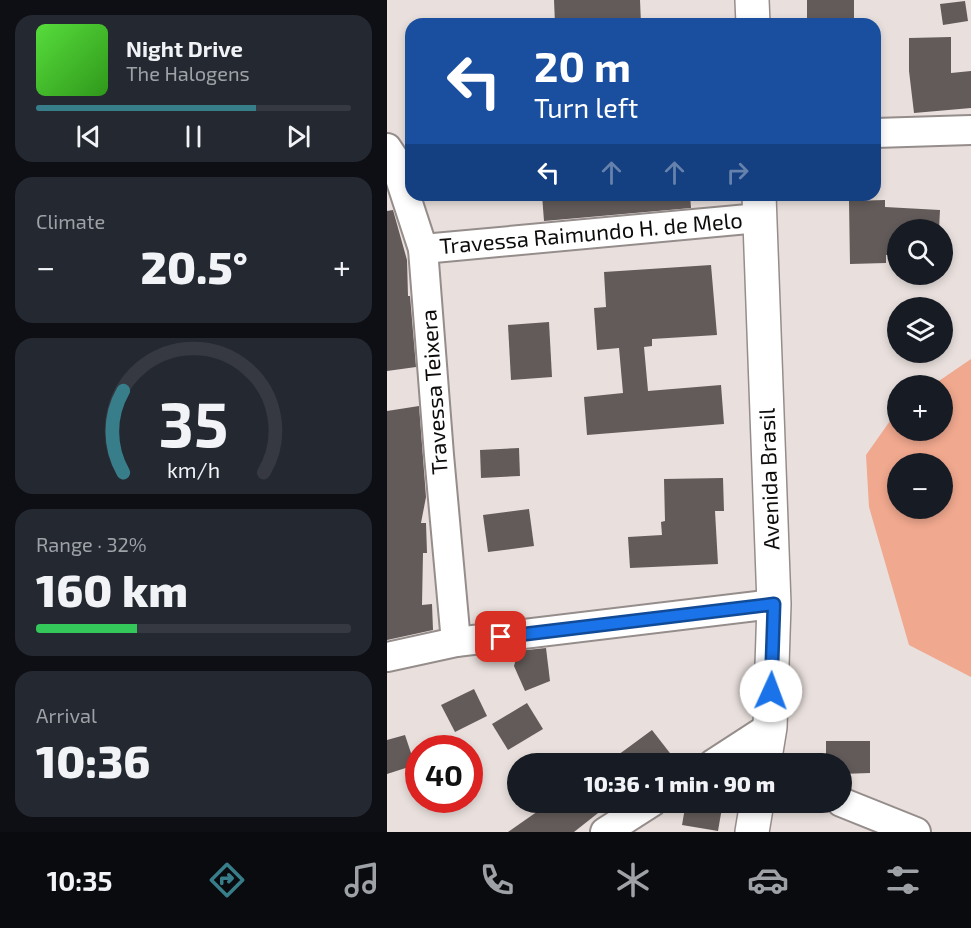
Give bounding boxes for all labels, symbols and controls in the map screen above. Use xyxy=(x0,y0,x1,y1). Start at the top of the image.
text: Night Drive xyxy=(126,35,243,61)
text: 20 m xyxy=(534,40,631,90)
icon: left xyxy=(435,42,513,120)
text: The Halogens xyxy=(126,61,250,85)
text: Turn left xyxy=(534,91,638,123)
icon: previous xyxy=(72,120,105,153)
icon: pause xyxy=(177,120,210,153)
icon: next xyxy=(282,120,315,153)
icon: left xyxy=(532,156,565,189)
icon: ahead xyxy=(595,156,628,189)
icon: ahead xyxy=(658,156,691,189)
icon: right xyxy=(721,156,754,189)
street label: Travessa Raimundo H. de Melo xyxy=(438,206,744,258)
text: Climate xyxy=(36,209,105,233)
map controls xyxy=(887,219,953,519)
button: search xyxy=(887,219,953,285)
text: 20.5° xyxy=(140,239,248,293)
text: − xyxy=(36,246,55,286)
text: + xyxy=(333,246,351,286)
button: layers xyxy=(887,297,953,363)
street label: Travessa Teixera xyxy=(414,309,452,476)
button: + xyxy=(887,375,953,441)
text: 35 xyxy=(159,385,228,460)
street label: Avenida Brasil xyxy=(753,407,783,551)
button: − xyxy=(887,453,953,519)
text: km/h xyxy=(167,457,220,482)
text: Range · 32% xyxy=(36,532,147,556)
text: 160 km xyxy=(36,562,188,616)
pin xyxy=(475,611,526,662)
icon: arrive xyxy=(484,620,517,653)
position arrow xyxy=(739,659,803,723)
text: Arrival xyxy=(36,703,97,727)
text: 10:36 xyxy=(36,733,150,787)
speed limit sign: 40 xyxy=(405,735,483,813)
text: 10:36 · 1 min · 90 m xyxy=(584,770,775,796)
icon: directions xyxy=(206,859,248,901)
icon: music xyxy=(341,859,383,901)
icon: phone xyxy=(476,859,518,901)
icon: climate xyxy=(612,859,654,901)
icon: car xyxy=(747,859,789,901)
icon: filters xyxy=(882,859,924,901)
text: 10:35 xyxy=(47,864,113,896)

